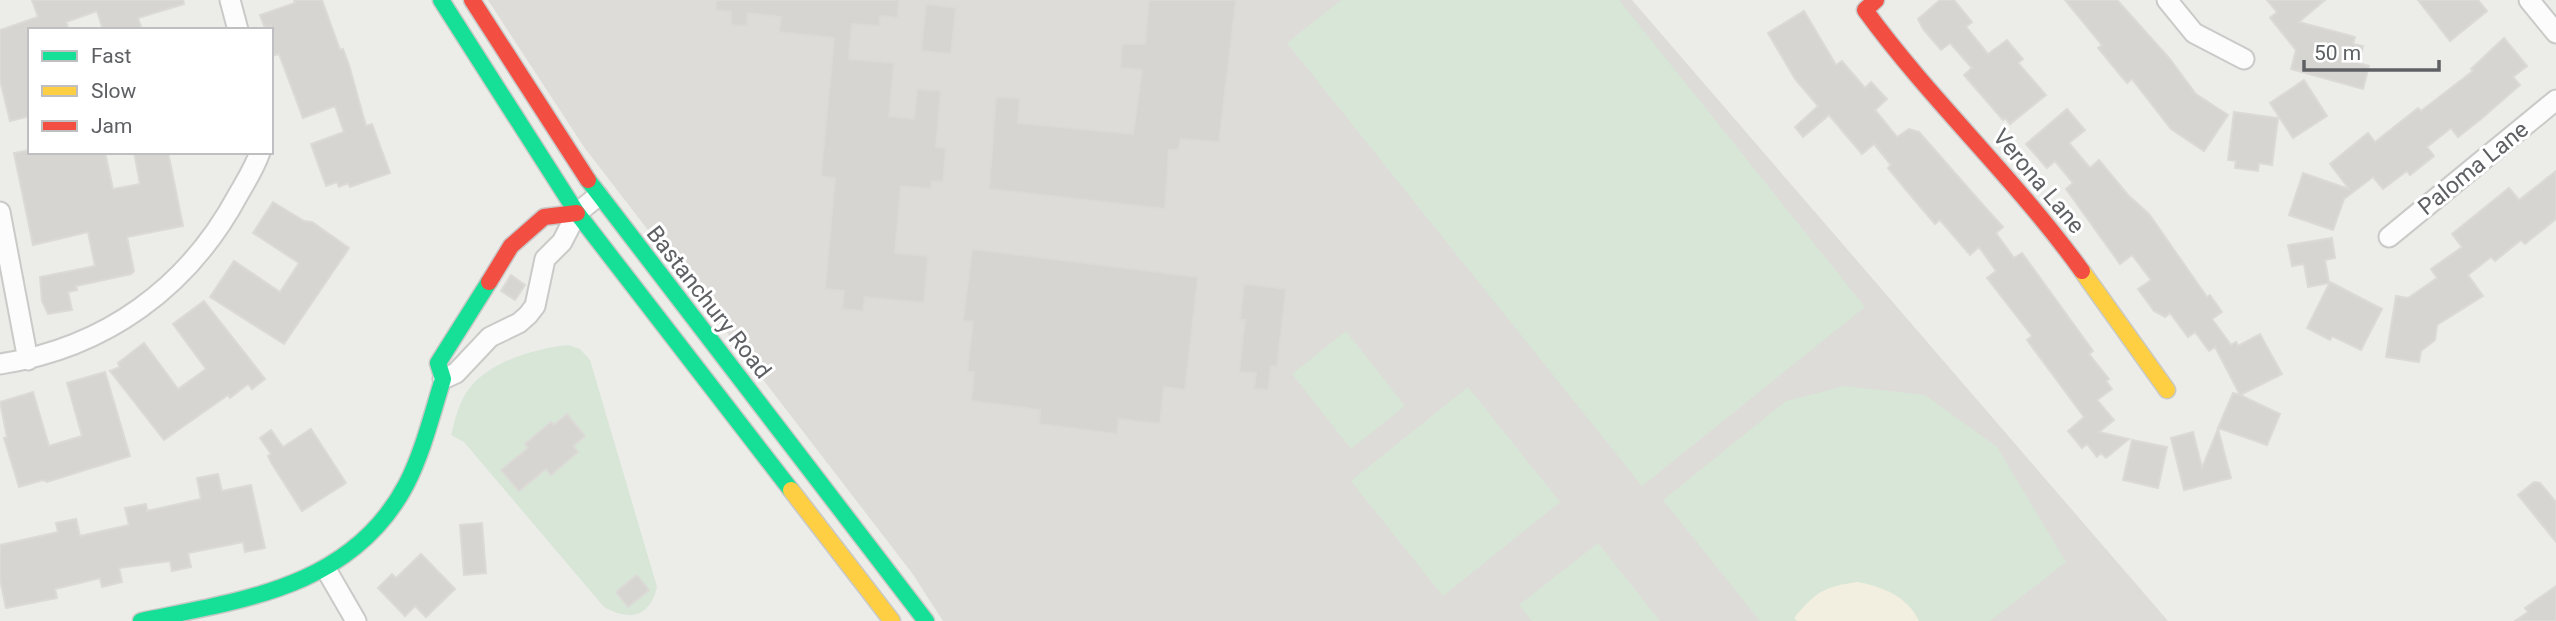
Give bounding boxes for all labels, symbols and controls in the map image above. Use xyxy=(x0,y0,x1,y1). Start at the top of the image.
legend xyxy=(28,28,273,154)
scale bar xyxy=(2304,28,2439,72)
text: 50 m xyxy=(2314,41,2361,65)
text: Fast xyxy=(91,44,132,68)
text: Slow xyxy=(91,79,137,103)
text: Jam xyxy=(91,114,132,138)
street label: Paloma Lane xyxy=(2413,116,2534,221)
street label: Verona Lane xyxy=(1987,124,2090,239)
street label: Bastanchury Road xyxy=(641,221,777,384)

